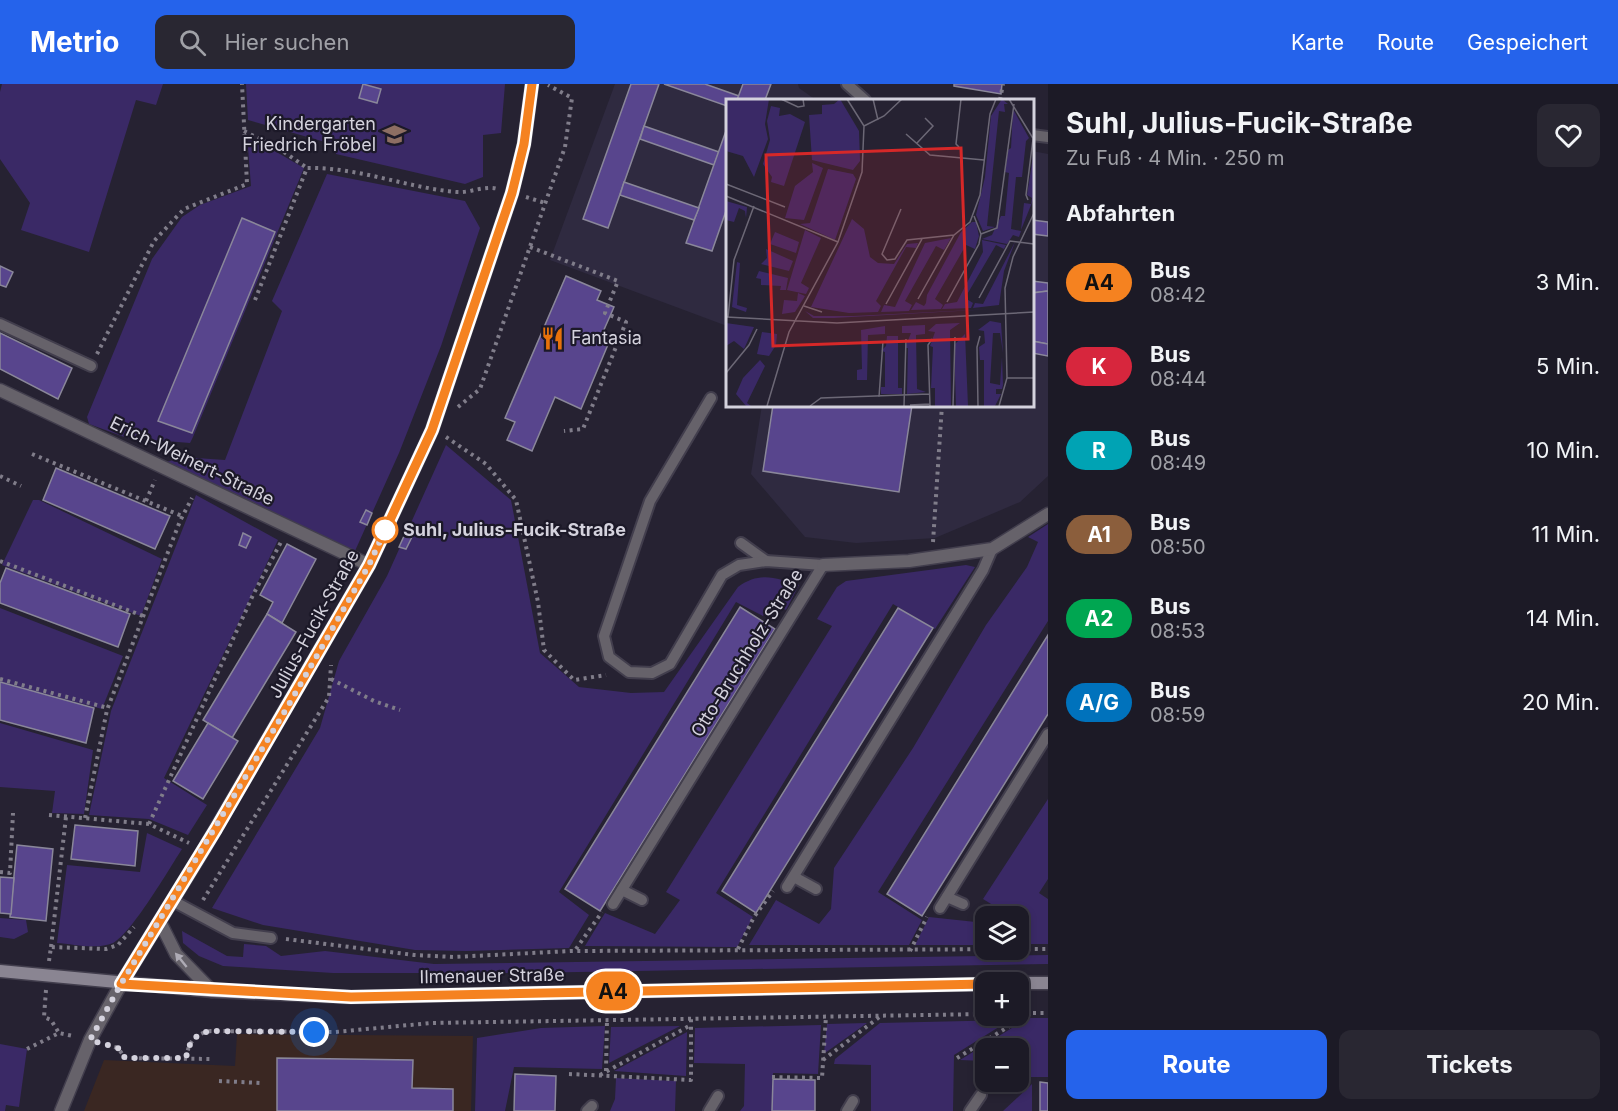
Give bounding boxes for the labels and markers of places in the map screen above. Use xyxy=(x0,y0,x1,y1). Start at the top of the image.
place label: Kindergarten Friedrich Fröbel xyxy=(242,113,376,155)
school or university icon: Kindergarten Friedrich Fröbel xyxy=(381,121,407,147)
restaurant icon: Fantasia xyxy=(540,325,566,351)
place label: Fantasia xyxy=(571,327,642,348)
marker: Suhl, Julius-Fucik-Straße xyxy=(372,517,398,543)
place label: Suhl, Julius-Fucik-Straße xyxy=(403,519,626,540)

